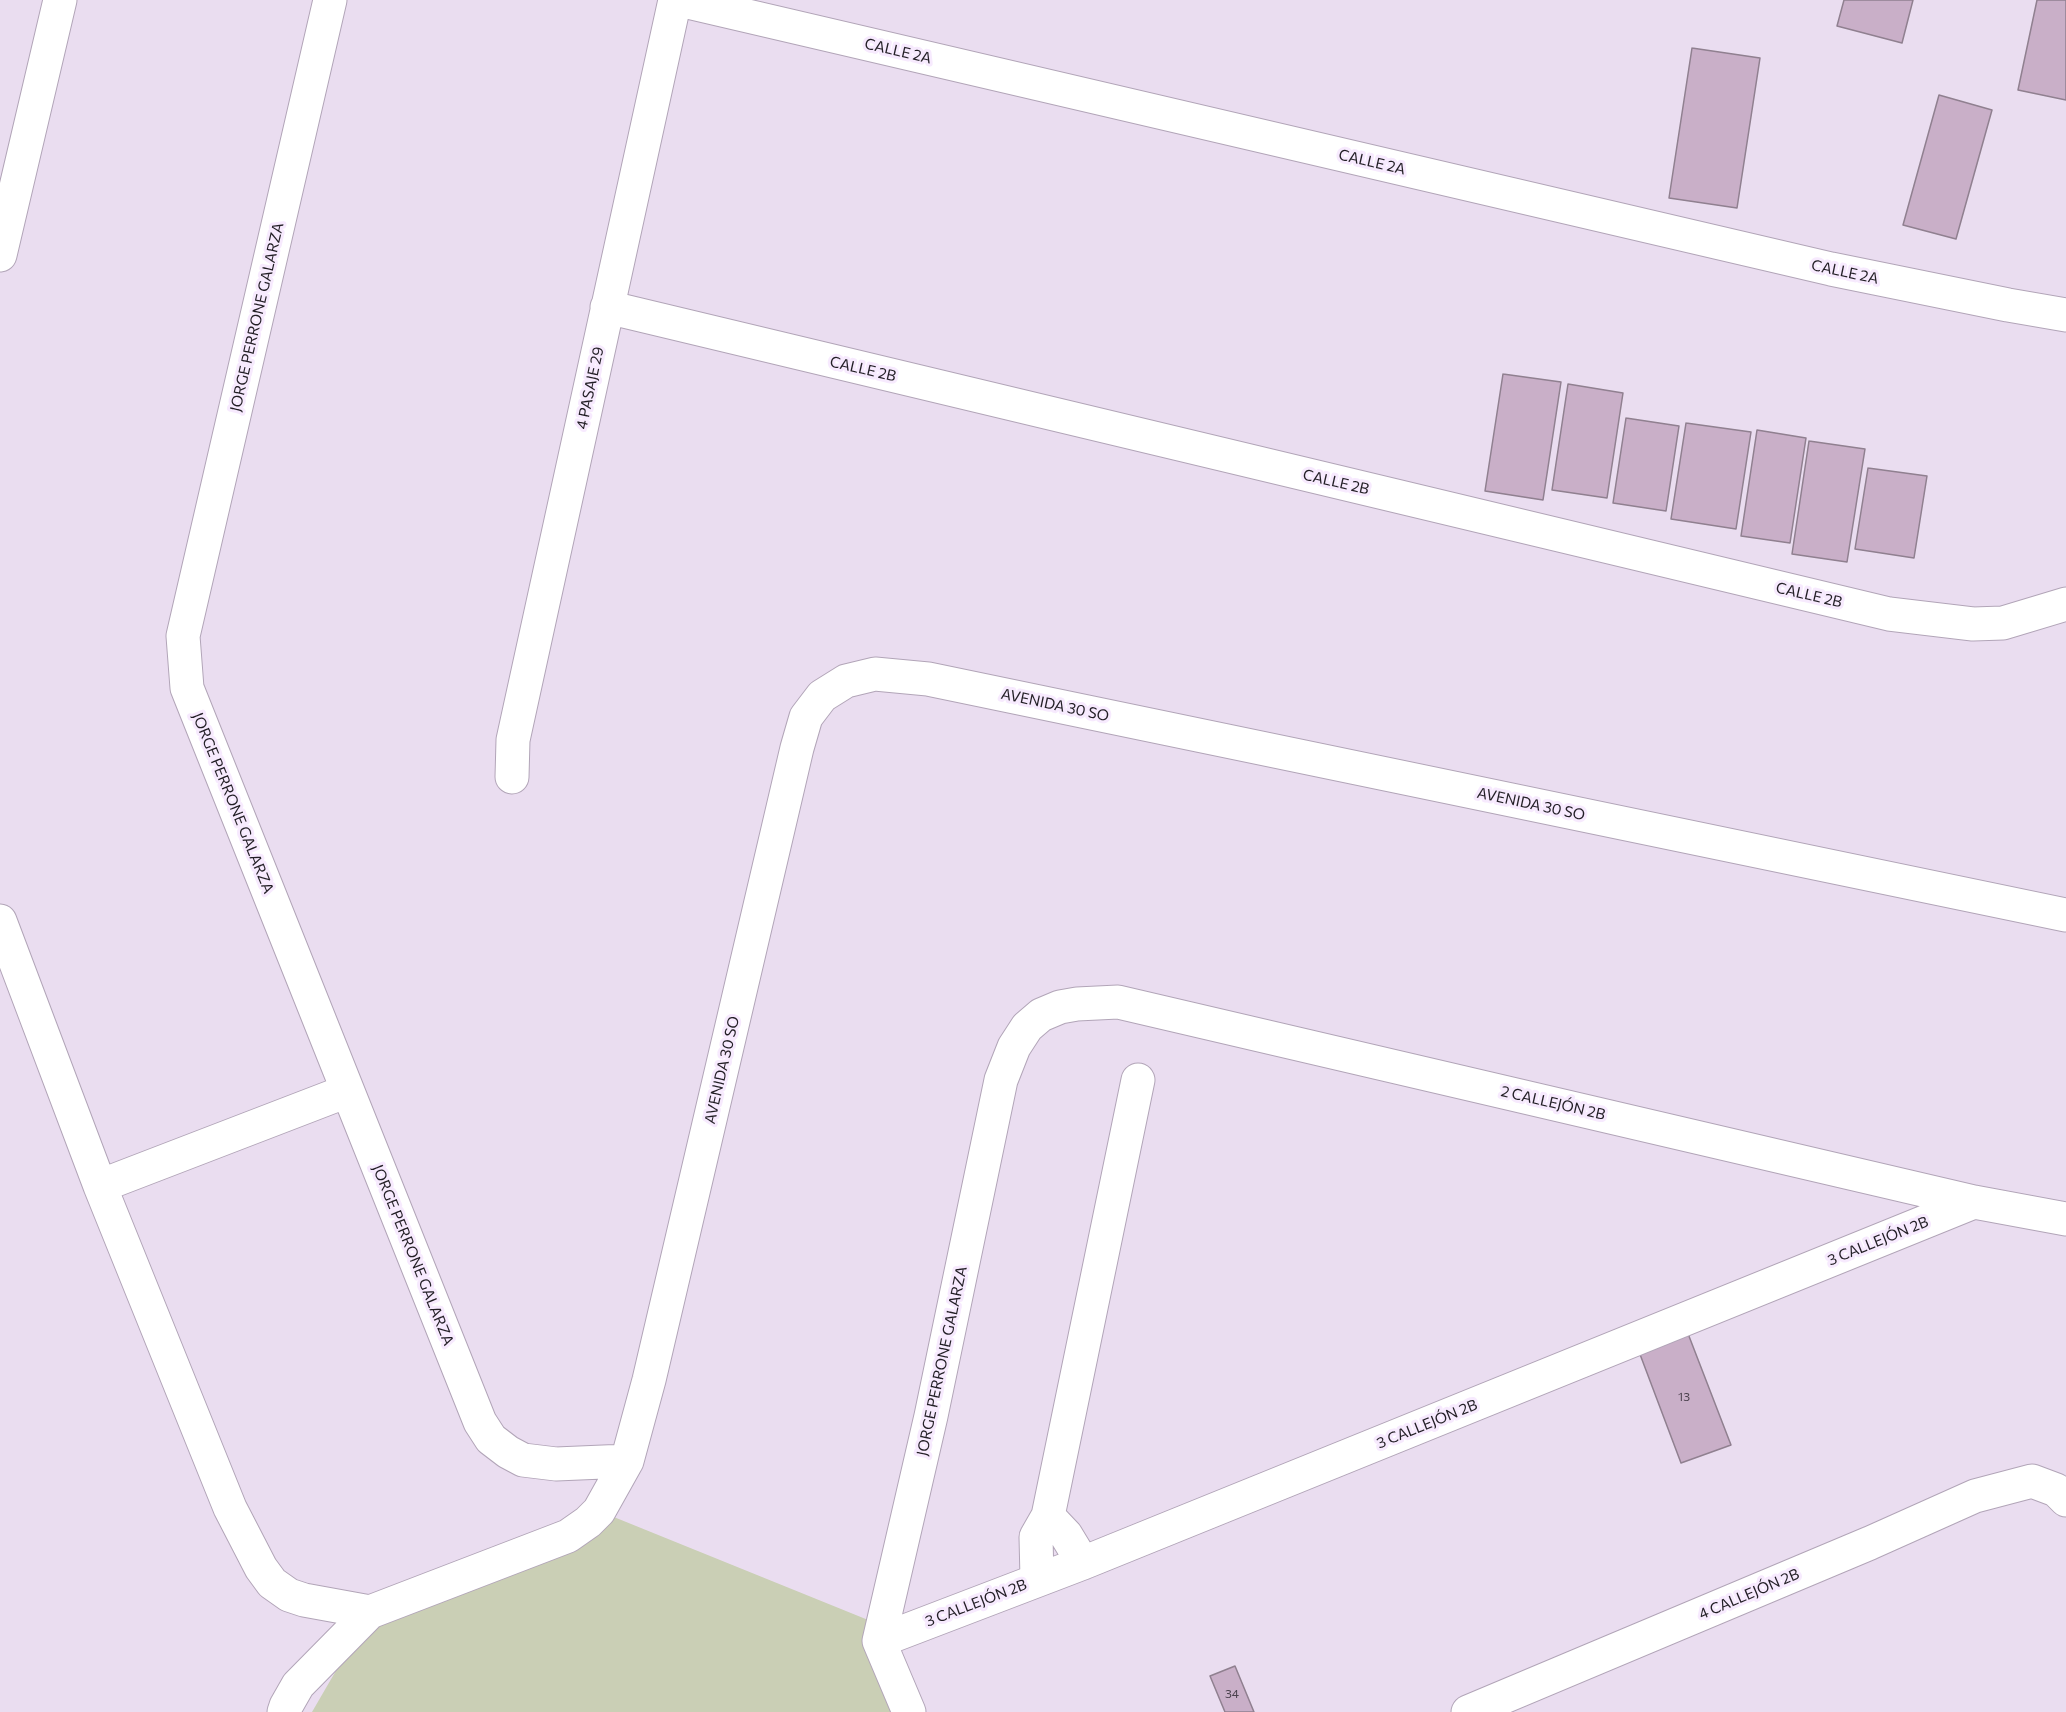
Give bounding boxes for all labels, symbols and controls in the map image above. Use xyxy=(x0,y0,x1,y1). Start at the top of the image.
street label: CALLE 2A xyxy=(863,35,933,67)
street label: CALLE 2A xyxy=(1337,146,1407,178)
street label: JORGE PERRONE GALARZA xyxy=(226,221,288,413)
street label: CALLE 2A xyxy=(1810,256,1880,288)
street label: 4 PASAJE 29 xyxy=(573,345,607,431)
street label: CALLE 2B xyxy=(828,353,898,385)
street label: CALLE 2B xyxy=(1301,466,1371,498)
street label: CALLE 2B xyxy=(1774,579,1844,611)
street label: AVENIDA 30 SO xyxy=(999,685,1111,725)
street label: JORGE PERRONE GALARZA xyxy=(188,710,278,896)
street label: AVENIDA 30 SO xyxy=(1475,784,1587,824)
street label: AVENIDA 30 SO xyxy=(701,1014,743,1126)
street label: 2 CALLEJÓN 2B xyxy=(1499,1082,1607,1124)
street label: JORGE PERRONE GALARZA xyxy=(368,1162,458,1348)
street label: 3 CALLEJÓN 2B xyxy=(1825,1213,1931,1269)
street label: JORGE PERRONE GALARZA xyxy=(913,1265,971,1457)
house number: 13 xyxy=(1678,1390,1690,1404)
street label: 3 CALLEJÓN 2B xyxy=(1374,1396,1480,1452)
street label: 4 CALLEJÓN 2B xyxy=(1696,1565,1802,1623)
street label: 3 CALLEJÓN 2B xyxy=(923,1575,1029,1631)
house number: 34 xyxy=(1225,1687,1239,1701)

